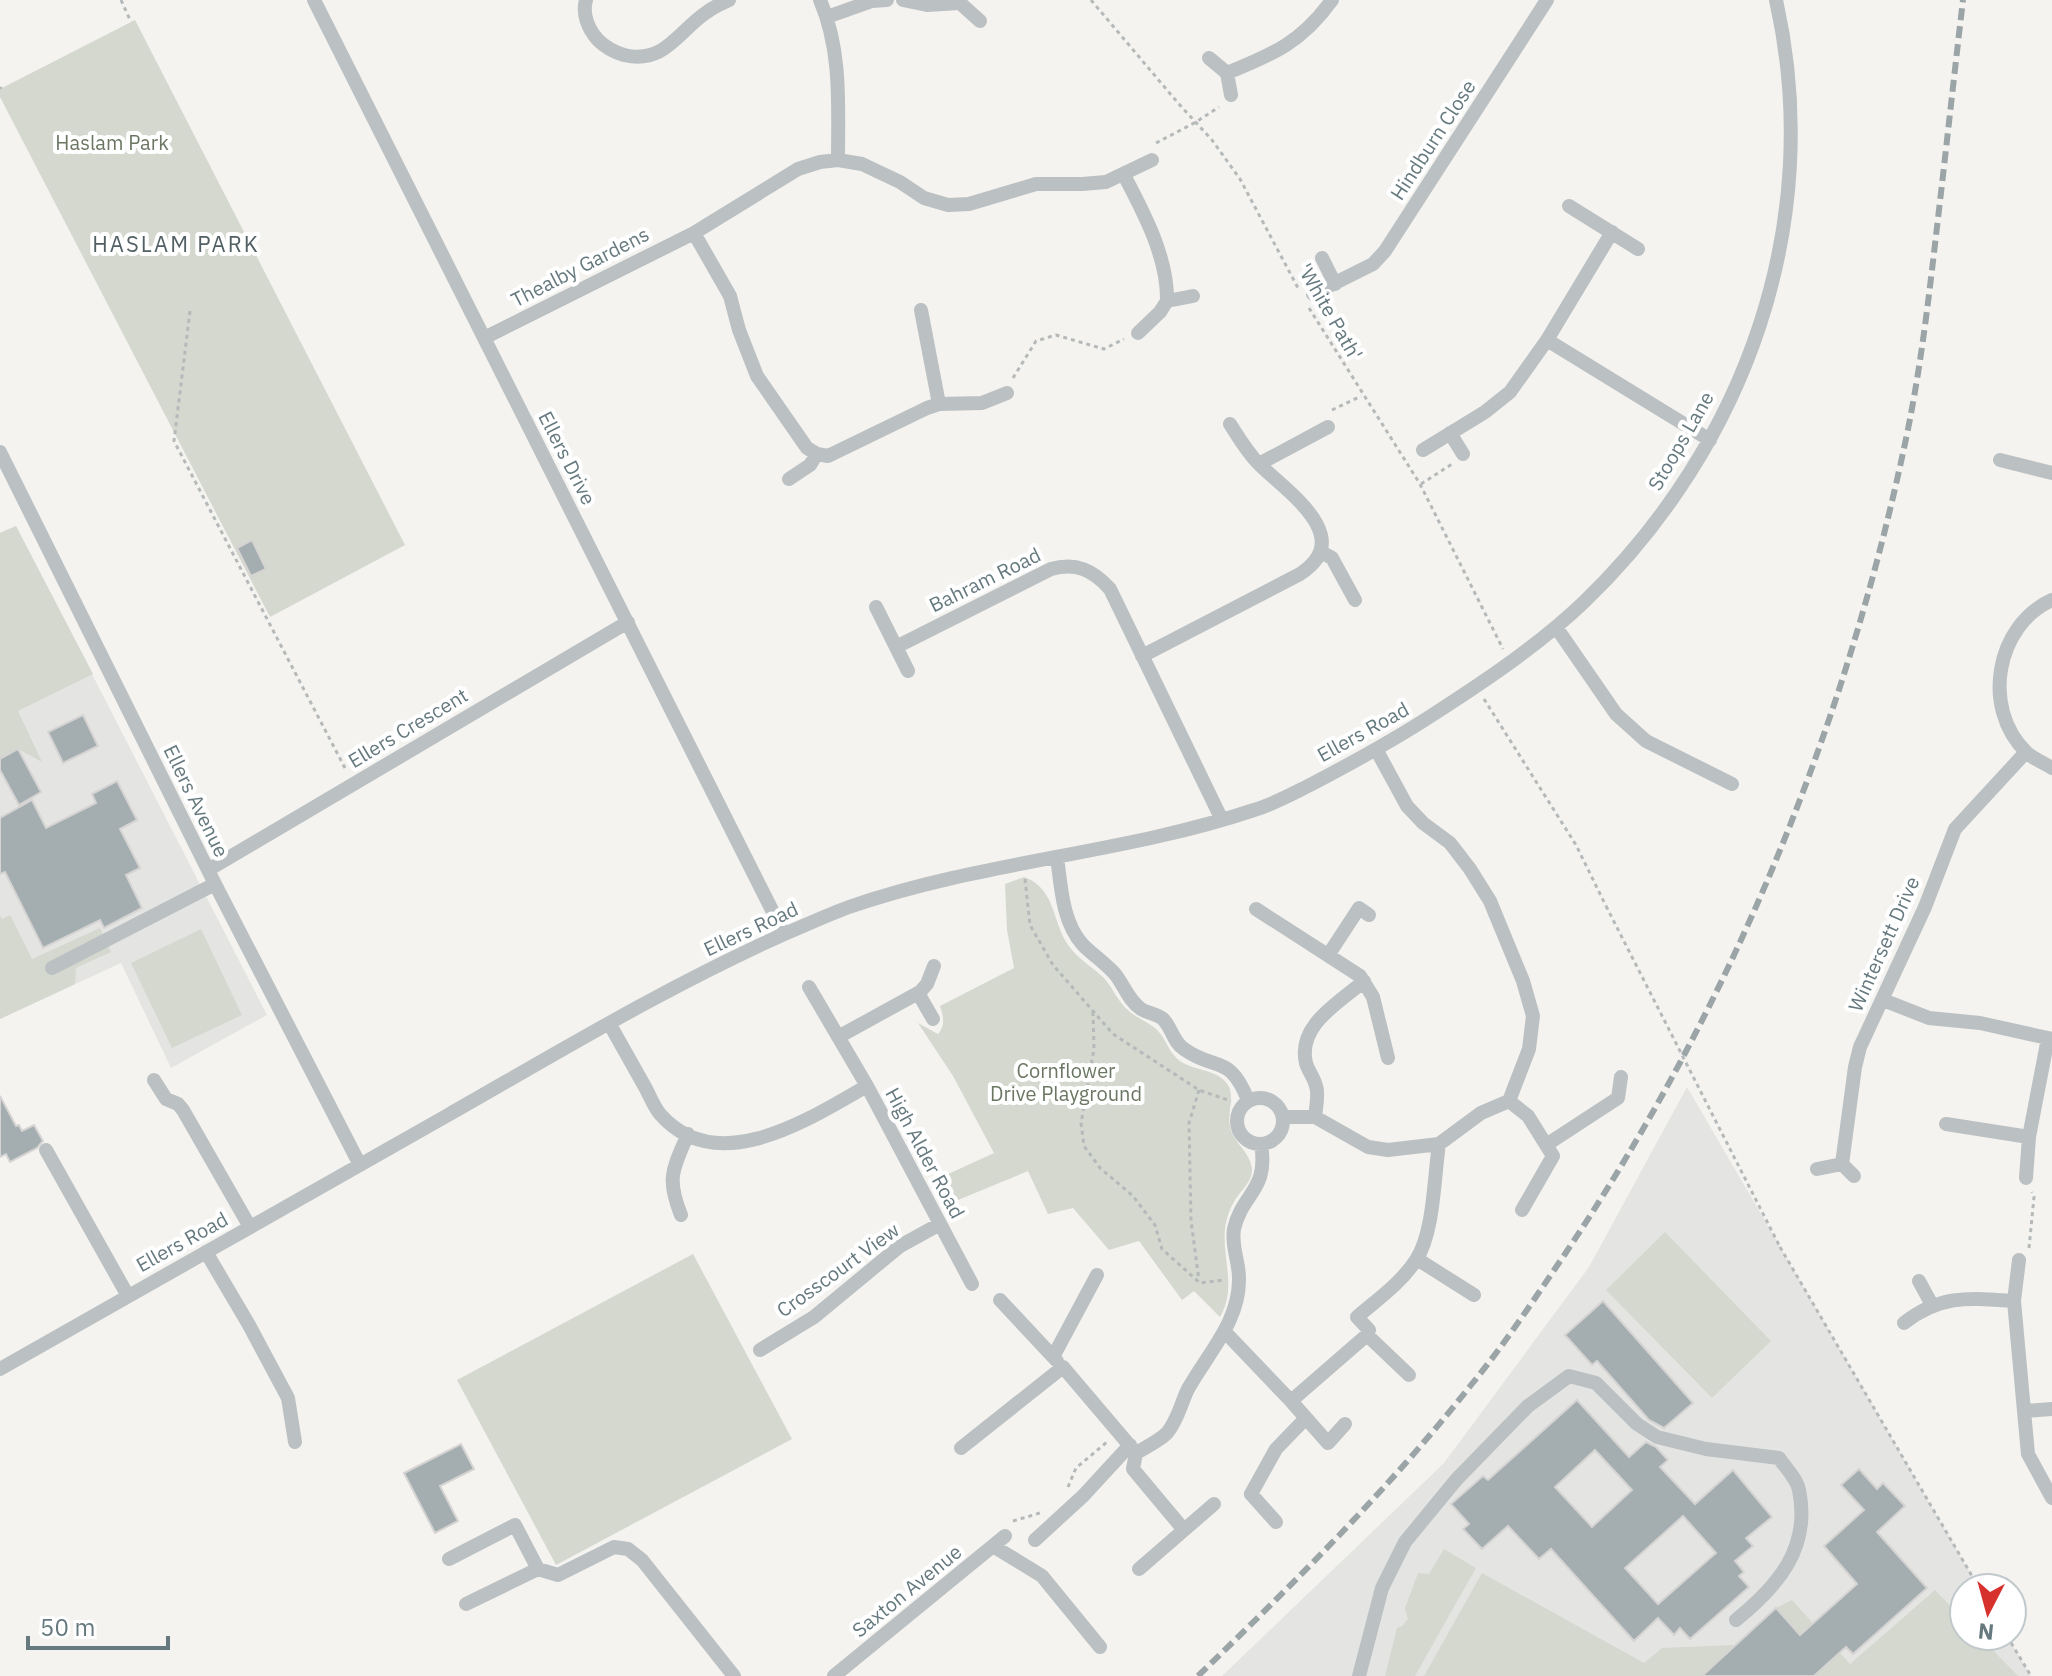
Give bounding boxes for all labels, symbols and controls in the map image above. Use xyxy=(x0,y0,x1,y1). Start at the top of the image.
street label: Hindburn Close xyxy=(1384,74,1482,205)
park label: Haslam Park xyxy=(55,129,169,156)
street label: Thealby Gardens xyxy=(506,220,653,313)
district label: HASLAM PARK xyxy=(92,229,260,258)
street label: 'White Path' xyxy=(1292,258,1369,365)
street label: Stoops Lane xyxy=(1641,386,1720,495)
street label: Ellers Drive xyxy=(532,406,603,509)
street label: Bahram Road xyxy=(924,541,1045,618)
street label: Ellers Crescent xyxy=(343,681,473,774)
street label: Ellers Road xyxy=(1312,695,1414,768)
street label: Ellers Avenue xyxy=(158,740,235,862)
street label: Wintersett Drive xyxy=(1842,872,1925,1016)
street label: Ellers Road xyxy=(699,895,802,962)
park label: Cornflower Drive Playground xyxy=(990,1057,1142,1107)
street label: High Alder Road xyxy=(880,1083,971,1223)
street label: Ellers Road xyxy=(131,1205,233,1278)
street label: Crosscourt View xyxy=(771,1216,904,1323)
street label: Saxton Avenue xyxy=(846,1538,967,1643)
north arrow xyxy=(1948,1572,2028,1652)
scale bar xyxy=(28,1600,168,1650)
text: 50 m xyxy=(40,1611,95,1643)
text: N xyxy=(1976,1617,1995,1648)

